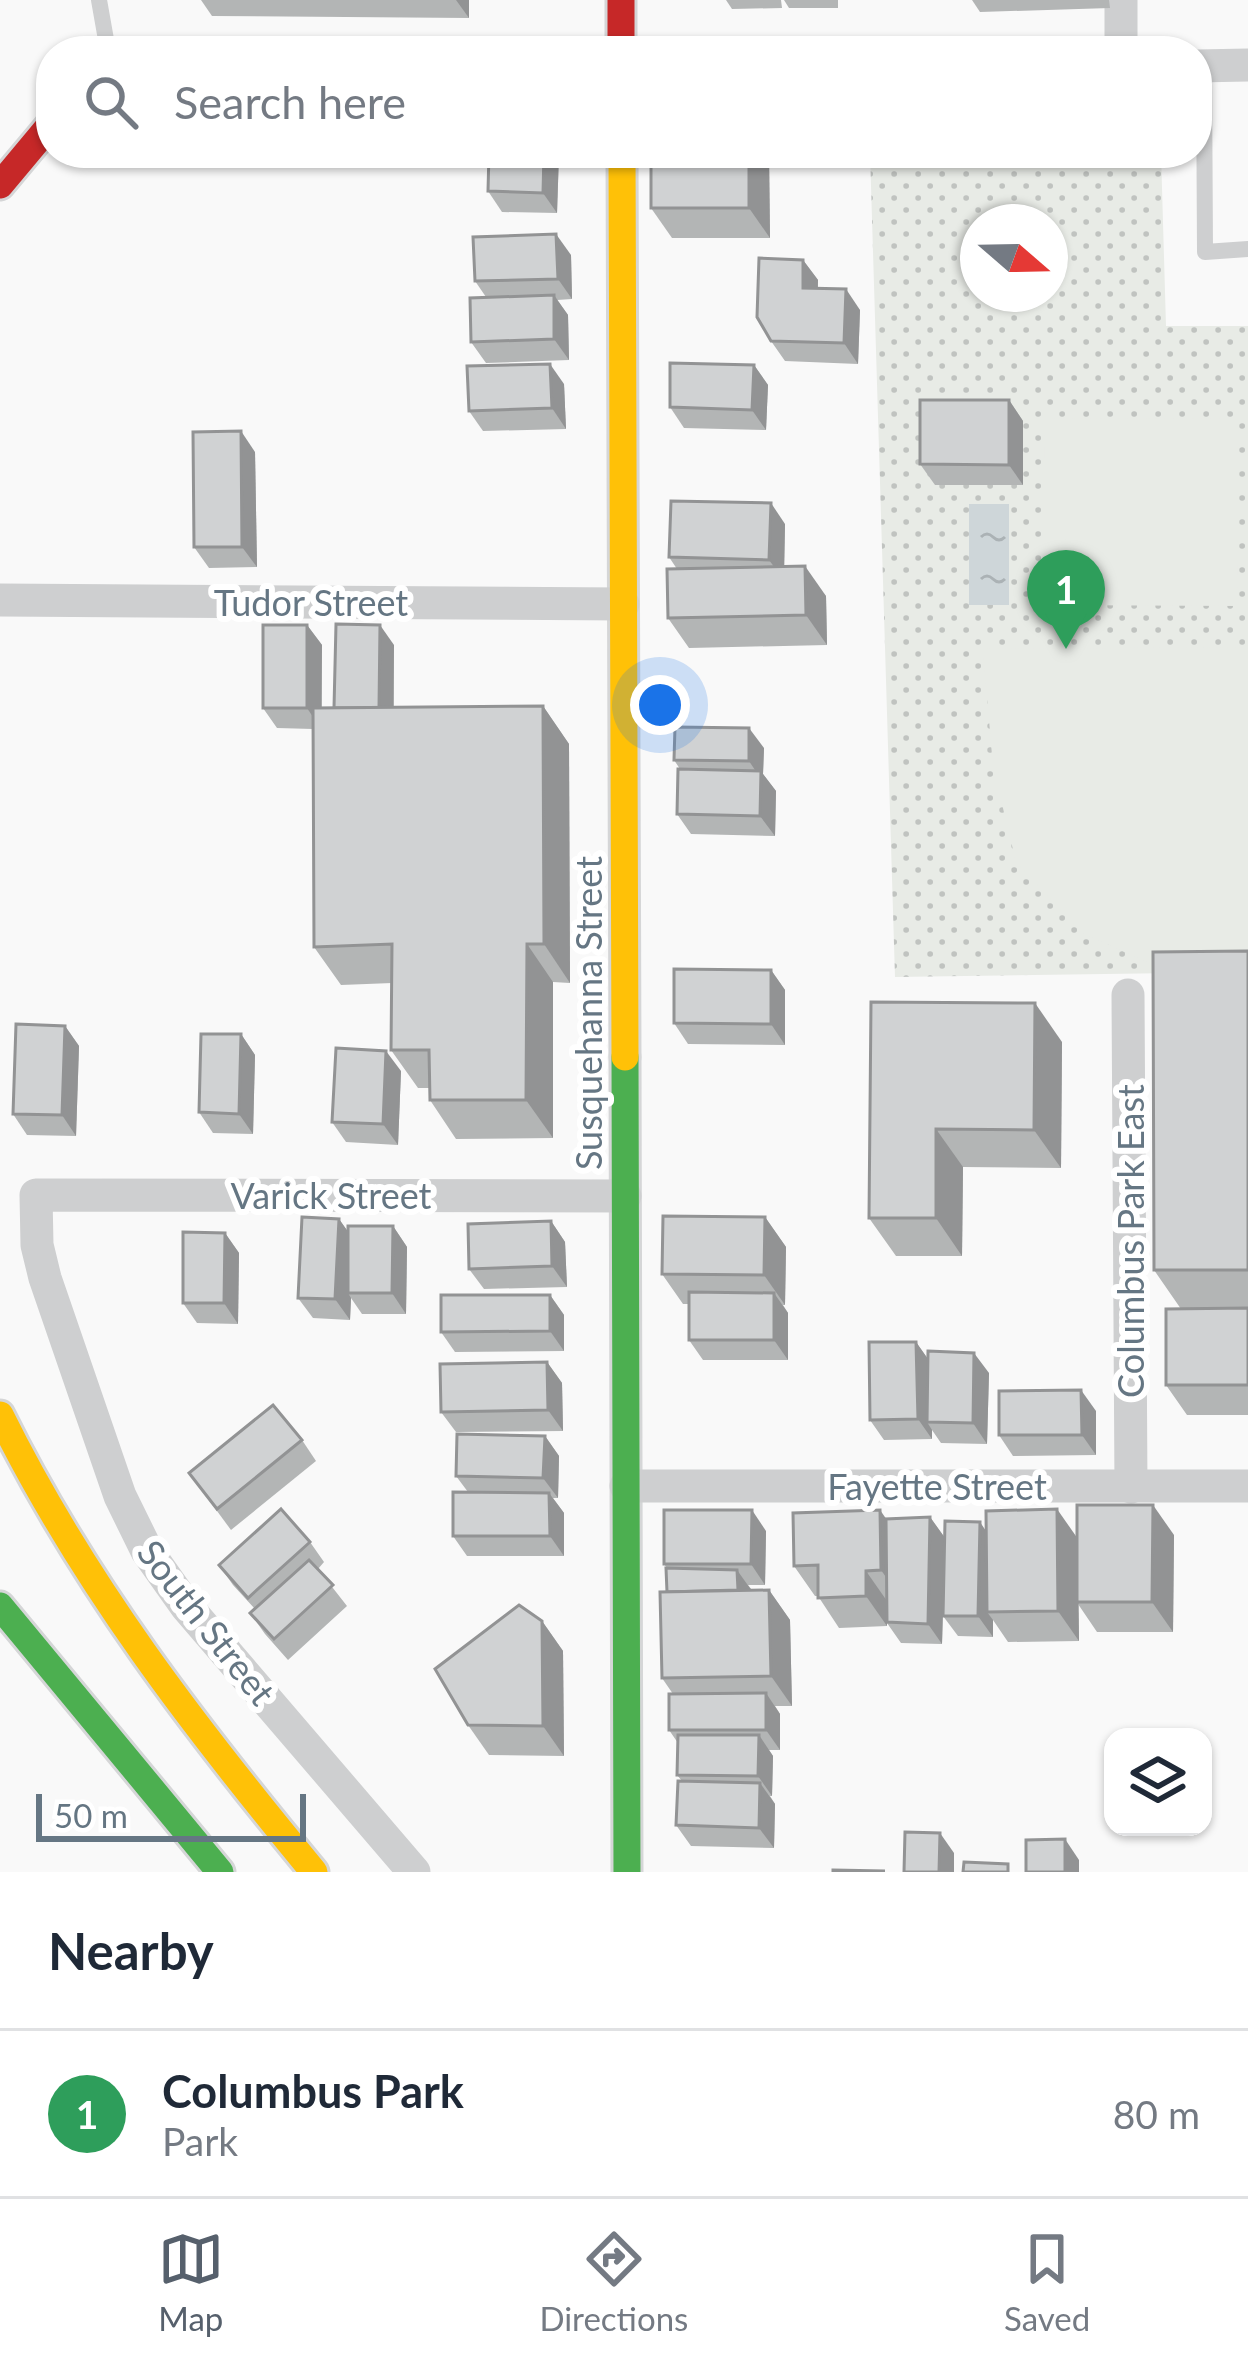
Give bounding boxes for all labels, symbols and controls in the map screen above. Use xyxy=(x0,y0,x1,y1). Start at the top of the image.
search box xyxy=(36,36,1212,168)
icon: search xyxy=(78,69,144,135)
text: Search here xyxy=(174,75,406,129)
north arrow xyxy=(960,204,1068,312)
pin: 1 xyxy=(1027,550,1105,649)
street label: Tudor Street xyxy=(214,580,408,624)
your location xyxy=(630,675,690,735)
street label: Susquehanna Street xyxy=(566,856,610,1170)
street label: Columbus Park East xyxy=(1108,1084,1152,1398)
street label: Varick Street xyxy=(231,1173,432,1217)
street label: Fayette Street xyxy=(827,1464,1047,1508)
street label: South Street xyxy=(129,1531,285,1713)
map controls xyxy=(1104,1728,1212,1836)
button: layers xyxy=(1104,1728,1212,1836)
scale bar xyxy=(36,1788,306,1841)
text: 50 m xyxy=(54,1795,128,1835)
text: Nearby xyxy=(48,1920,214,1981)
text: Columbus Park xyxy=(162,2064,464,2118)
text: 1 xyxy=(76,2091,98,2137)
text: 80 m xyxy=(1113,2091,1200,2137)
text: Park xyxy=(162,2118,238,2164)
tab: Map xyxy=(158,2226,224,2338)
tab: Directions xyxy=(539,2226,688,2338)
tab: Saved xyxy=(1004,2226,1090,2338)

